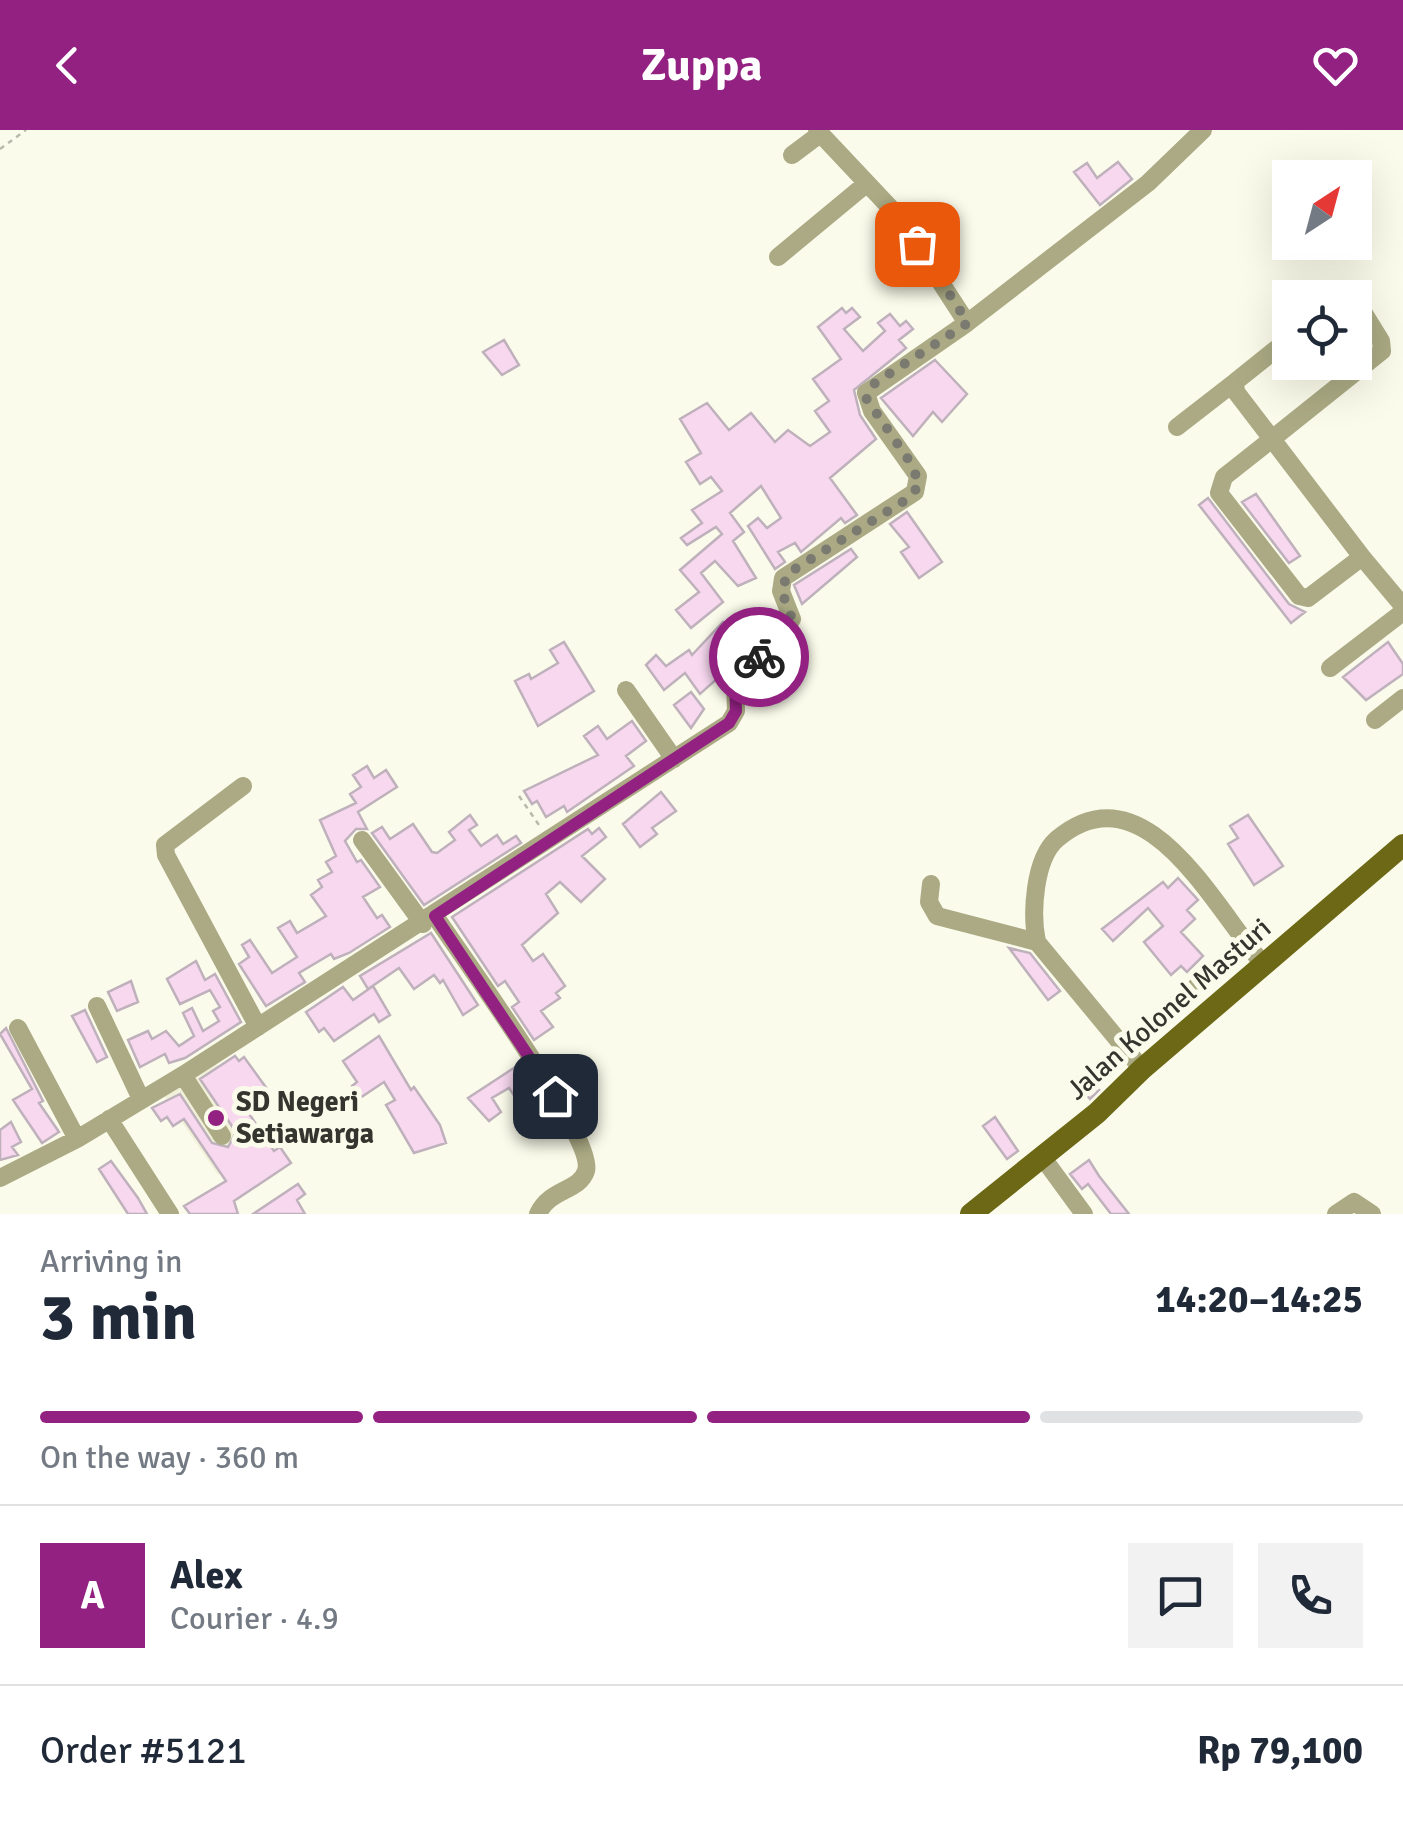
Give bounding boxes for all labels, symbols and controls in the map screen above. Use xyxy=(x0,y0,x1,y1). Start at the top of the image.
icon: back xyxy=(40,38,95,93)
text: Zuppa xyxy=(641,38,762,93)
icon: heart xyxy=(1308,38,1363,93)
north arrow xyxy=(1272,160,1372,260)
map controls xyxy=(1272,160,1372,380)
pin xyxy=(875,202,960,287)
icon: bag xyxy=(890,217,945,272)
button: locate xyxy=(1272,280,1372,380)
courier xyxy=(709,607,809,707)
icon: bike xyxy=(732,630,787,685)
street label: Jalan Kolonel Masturi xyxy=(1060,911,1278,1107)
pin xyxy=(513,1054,598,1139)
icon: home xyxy=(528,1069,583,1124)
place label: SD Negeri Setiawarga xyxy=(236,1085,374,1151)
marker: SD Negeri Setiawarga xyxy=(205,1107,227,1129)
text: Arriving in xyxy=(40,1242,182,1281)
text: 14:20–14:25 xyxy=(1155,1276,1363,1323)
text: 3 min xyxy=(40,1278,197,1358)
text: On the way · 360 m xyxy=(40,1438,299,1477)
button: chat xyxy=(1128,1543,1233,1648)
button: phone xyxy=(1258,1543,1363,1648)
text: Alex xyxy=(170,1552,243,1599)
text: A xyxy=(80,1572,105,1619)
text: Courier · 4.9 xyxy=(170,1599,339,1638)
text: Order #5121 xyxy=(40,1727,247,1774)
text: Rp 79,100 xyxy=(1197,1727,1363,1774)

